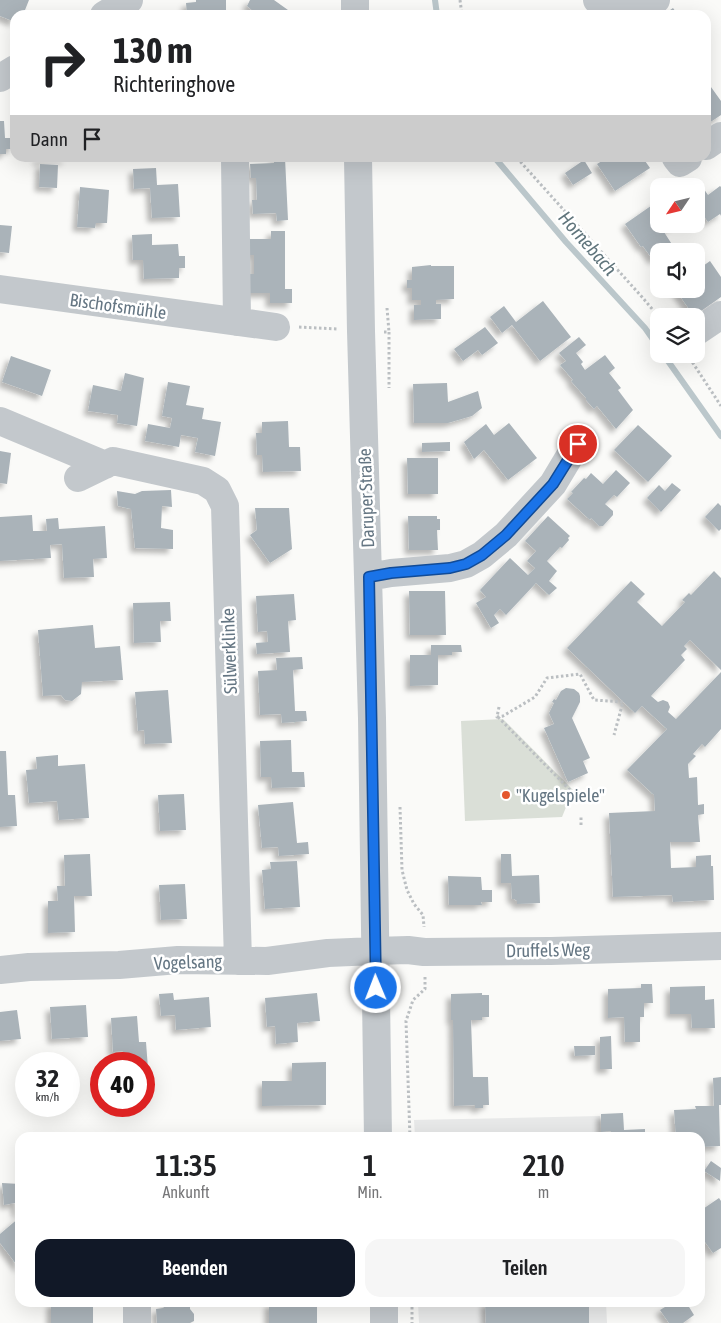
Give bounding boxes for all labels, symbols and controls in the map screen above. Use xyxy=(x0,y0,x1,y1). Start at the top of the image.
icon: right xyxy=(30,30,95,95)
text: 130 m xyxy=(113,30,192,70)
text: Richteringhove xyxy=(113,71,235,97)
icon: arrive xyxy=(78,125,106,153)
text: Dann xyxy=(30,128,68,150)
north arrow xyxy=(650,178,705,232)
map controls xyxy=(650,178,705,363)
water label: Hornebach xyxy=(554,207,622,279)
button: sound xyxy=(650,243,705,298)
street label: Bischofsmühle xyxy=(68,289,168,323)
button: layers xyxy=(650,308,705,363)
pin xyxy=(557,423,599,465)
icon: arrive xyxy=(564,430,592,458)
street label: Daruper Straße xyxy=(354,448,378,548)
street label: Sülwerklinke xyxy=(217,608,241,694)
place label: "Kugelspiele" xyxy=(516,785,605,806)
marker: "Kugelspiele" xyxy=(500,789,512,801)
street label: Druffels Weg xyxy=(506,939,590,961)
street label: Vogelsang xyxy=(154,950,223,974)
position arrow xyxy=(349,961,401,1013)
speed limit sign: 40 xyxy=(90,1052,155,1117)
text: 32 xyxy=(36,1064,59,1092)
text: km/h xyxy=(36,1090,59,1104)
text: 11:35 xyxy=(155,1148,217,1182)
text: 1 xyxy=(363,1148,377,1182)
text: 210 xyxy=(522,1148,565,1182)
text: Ankunft xyxy=(163,1183,210,1201)
text: Min. xyxy=(357,1183,382,1201)
text: m xyxy=(538,1183,549,1201)
button: Beenden xyxy=(35,1239,355,1297)
button: Teilen xyxy=(365,1239,685,1297)

